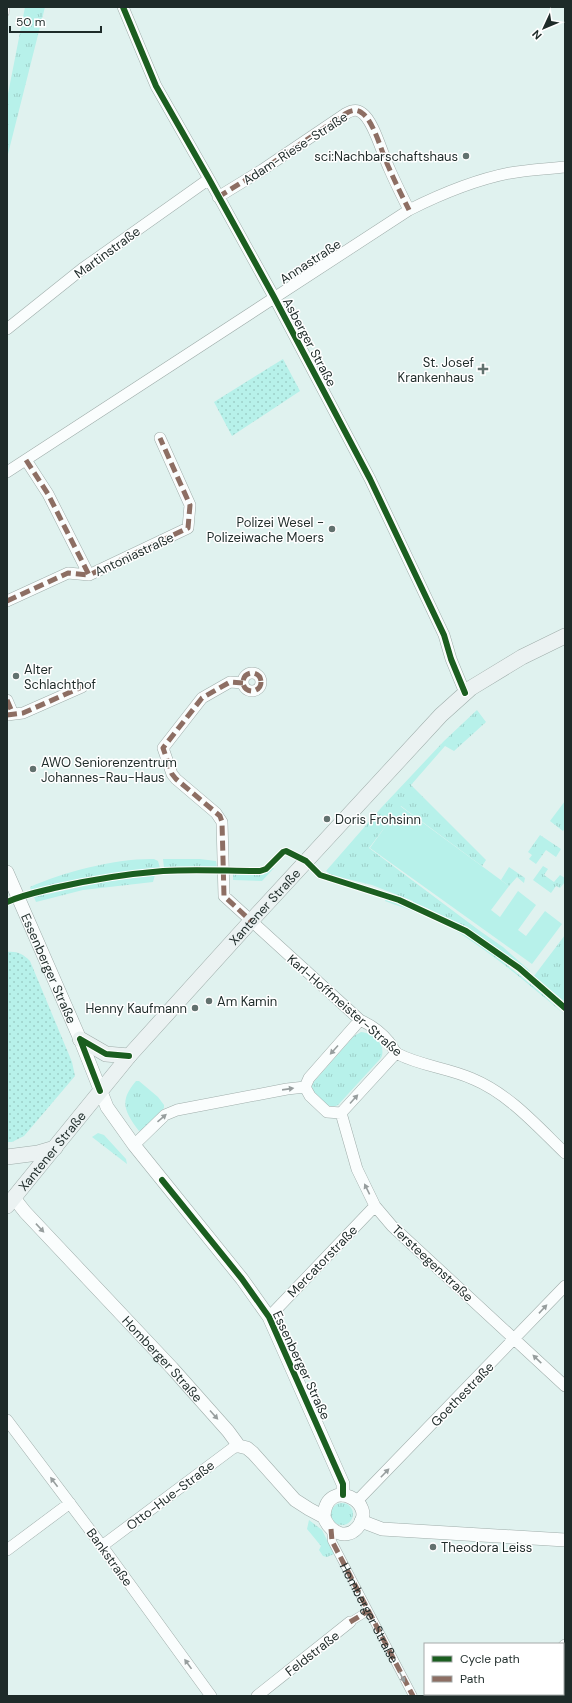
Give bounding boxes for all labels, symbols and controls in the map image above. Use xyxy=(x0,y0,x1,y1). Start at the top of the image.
scale bar xyxy=(10,8,101,34)
north arrow xyxy=(524,8,564,48)
text: 50 m xyxy=(16,14,45,30)
text: N xyxy=(529,27,545,43)
street label: Adam-Riese-Straße xyxy=(240,108,351,189)
place label: sci:Nachbarschaftshaus xyxy=(314,148,458,165)
marker: sci:Nachbarschaftshaus xyxy=(461,151,471,161)
street label: Martinstraße xyxy=(71,223,144,282)
street label: Annastraße xyxy=(276,235,344,288)
street label: Asberger Straße xyxy=(279,295,340,390)
place label: St. Josef Krankenhaus xyxy=(398,354,475,386)
marker: St. Josef Krankenhaus xyxy=(477,363,489,375)
place label: Polizei Wesel - Polizeiwache Moers xyxy=(207,514,324,546)
marker: Polizei Wesel - Polizeiwache Moers xyxy=(327,524,337,534)
street label: Antoniastraße xyxy=(92,529,176,580)
place label: Alter Schlachthof xyxy=(24,661,97,693)
marker: Alter Schlachthof xyxy=(11,671,21,681)
place label: AWO Seniorenzentrum Johannes-Rau-Haus xyxy=(41,754,177,786)
marker: AWO Seniorenzentrum Johannes-Rau-Haus xyxy=(28,764,38,774)
place label: Doris Frohsinn xyxy=(335,811,421,828)
marker: Doris Frohsinn xyxy=(322,814,332,824)
street label: Xantener Straße xyxy=(225,865,304,949)
street label: Essenberger Straße xyxy=(17,911,80,1026)
street label: Karl-Hoffmeister-Straße xyxy=(284,951,406,1060)
place label: Am Kamin xyxy=(217,993,277,1010)
marker: Am Kamin xyxy=(204,996,214,1006)
place label: Henny Kaufmann xyxy=(86,1000,187,1017)
marker: Henny Kaufmann xyxy=(190,1003,200,1013)
one-way arrow xyxy=(329,1044,338,1055)
one-way arrow xyxy=(282,1086,294,1092)
one-way arrow xyxy=(349,1094,359,1104)
street label: Xantener Straße xyxy=(15,1108,90,1195)
one-way arrow xyxy=(157,1114,167,1123)
one-way arrow xyxy=(363,1183,370,1195)
street label: Tersteegenstraße xyxy=(388,1221,477,1305)
street label: Mercatorstraße xyxy=(284,1222,361,1301)
one-way arrow xyxy=(35,1223,45,1233)
one-way arrow xyxy=(538,1304,548,1314)
street label: Essenberger Straße xyxy=(269,1308,334,1422)
street label: Homberger Straße xyxy=(118,1312,206,1406)
one-way arrow xyxy=(532,1355,542,1364)
street label: Goethestraße xyxy=(427,1358,498,1430)
one-way arrow xyxy=(210,1410,219,1420)
street label: Otto-Hue-Straße xyxy=(123,1457,218,1534)
one-way arrow xyxy=(380,1468,390,1478)
one-way arrow xyxy=(49,1476,58,1487)
street label: Bankstraße xyxy=(83,1525,136,1590)
place label: Theodora Leiss xyxy=(441,1539,532,1556)
marker: Theodora Leiss xyxy=(428,1542,438,1552)
street label: Homberger Straße xyxy=(336,1560,402,1666)
street label: Feldstraße xyxy=(282,1627,343,1680)
legend xyxy=(424,1643,564,1695)
text: Cycle path xyxy=(460,1651,520,1667)
one-way arrow xyxy=(184,1659,193,1670)
one-way arrow xyxy=(399,1671,406,1683)
text: Path xyxy=(460,1671,485,1687)

